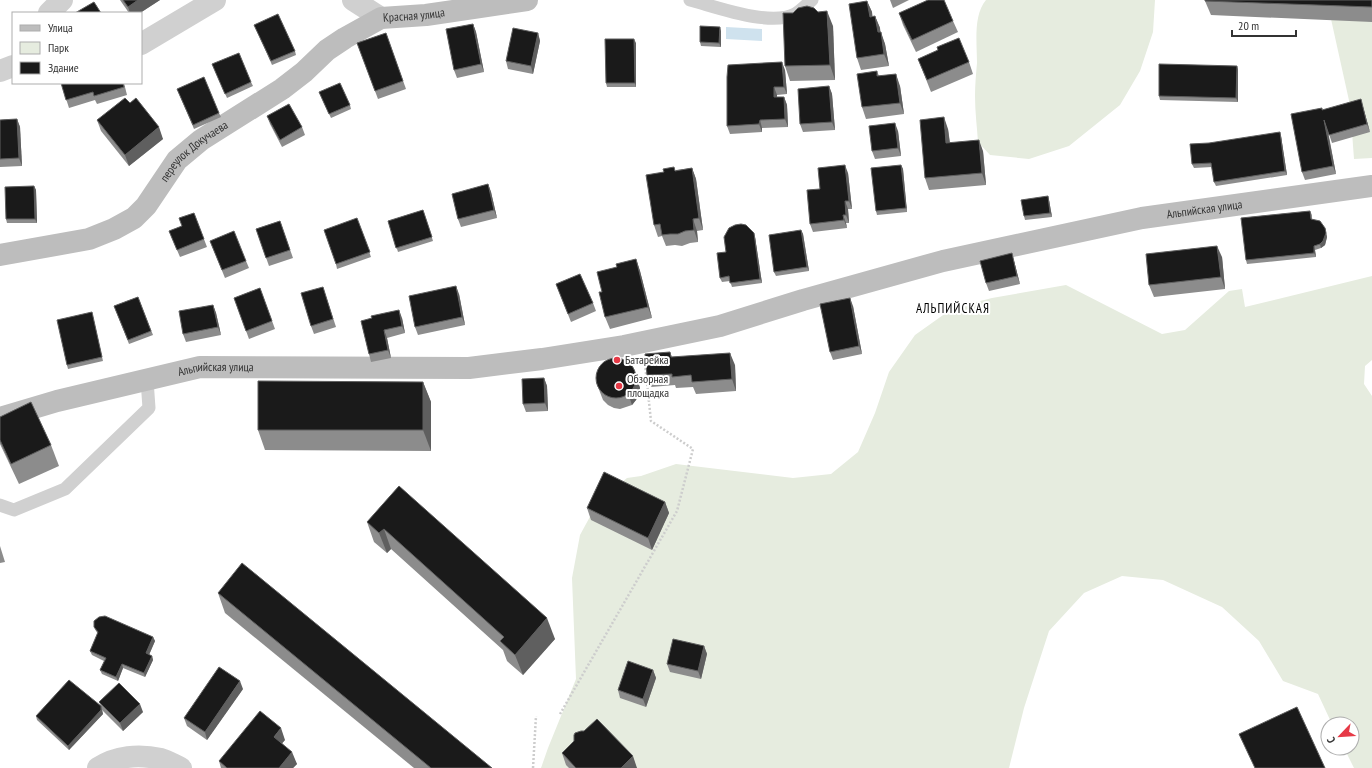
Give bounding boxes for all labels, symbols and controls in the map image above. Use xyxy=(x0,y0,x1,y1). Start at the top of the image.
street label: Красная улица xyxy=(382,4,446,25)
legend xyxy=(12,12,142,84)
scale bar xyxy=(1232,12,1296,38)
text: 20 m xyxy=(1238,18,1259,33)
text: Улица xyxy=(48,20,73,35)
text: Парк xyxy=(48,40,69,55)
text: Здание xyxy=(48,60,79,75)
street label: переулок Докучаева xyxy=(156,117,231,185)
street label: Альпийская улица xyxy=(1166,196,1243,222)
district label: АЛЬПИЙСКАЯ xyxy=(916,300,990,317)
place label: Батарейка xyxy=(625,352,669,367)
marker: Батарейка xyxy=(612,355,622,365)
street label: Альпийская улица xyxy=(176,359,254,379)
place label: Обзорная площадка xyxy=(627,371,669,400)
marker: Обзорная площадка xyxy=(614,381,624,391)
north arrow xyxy=(1320,716,1360,756)
text: С xyxy=(1324,735,1338,745)

